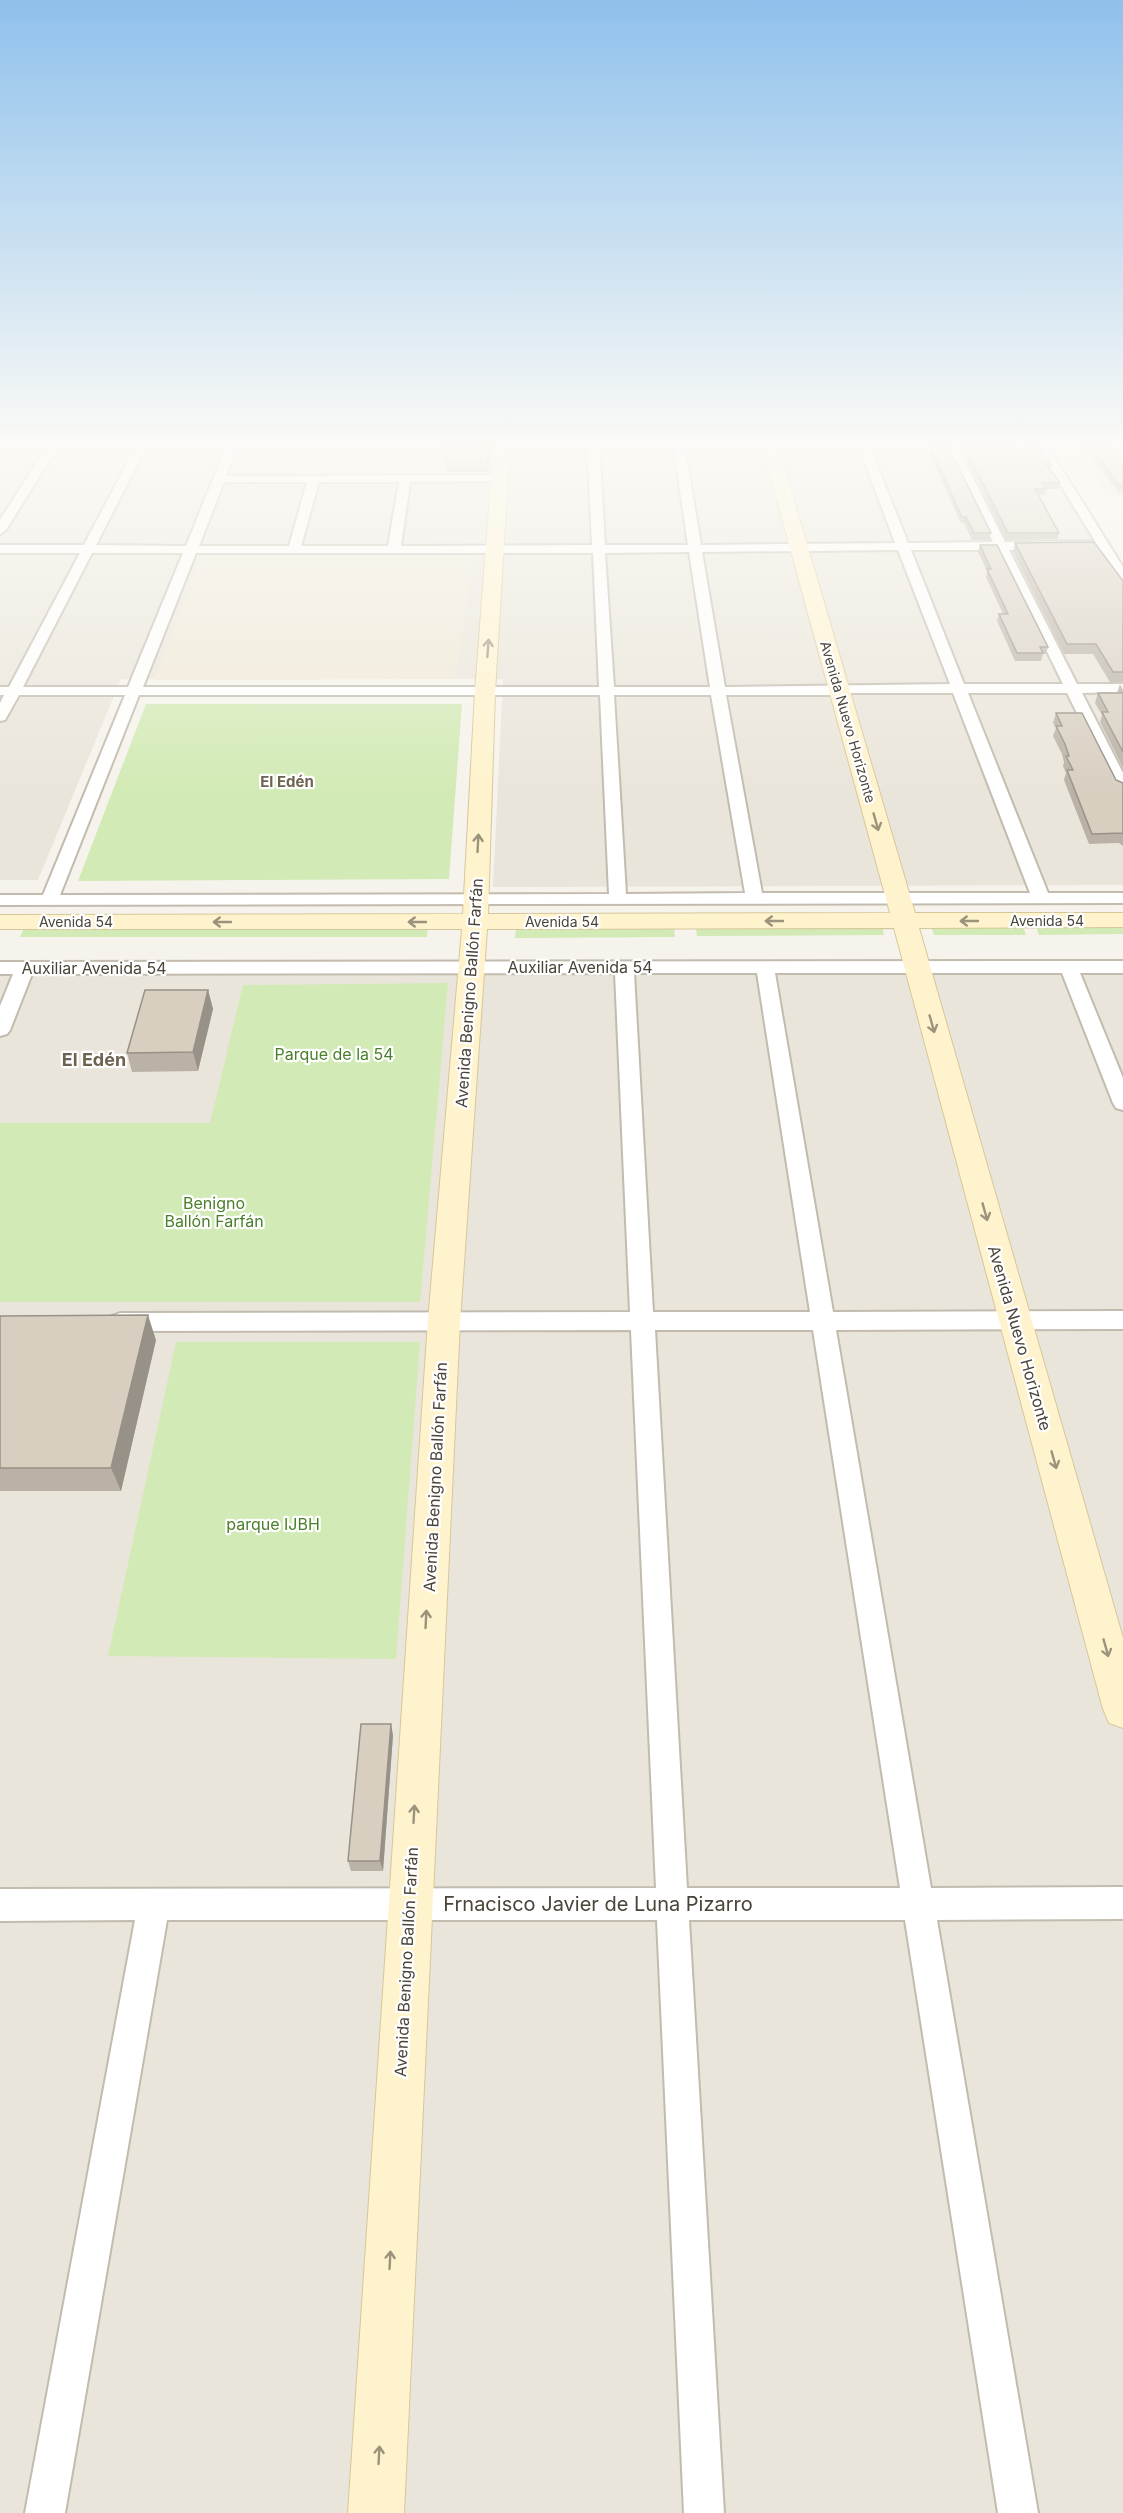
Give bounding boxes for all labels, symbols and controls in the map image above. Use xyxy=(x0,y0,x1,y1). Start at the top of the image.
one-way arrow xyxy=(483,638,494,658)
street label: Avenida Nuevo Horizonte xyxy=(817,639,880,805)
district label: El Edén xyxy=(260,772,314,791)
one-way arrow xyxy=(871,812,882,831)
one-way arrow xyxy=(473,833,484,853)
street label: Avenida Benigno Ballón Farfán xyxy=(451,877,487,1109)
street label: Avenida 54 xyxy=(1010,912,1084,929)
street label: Avenida 54 xyxy=(39,913,113,930)
street label: Avenida 54 xyxy=(525,913,599,930)
one-way arrow xyxy=(764,915,784,927)
one-way arrow xyxy=(959,915,979,927)
one-way arrow xyxy=(212,916,232,928)
one-way arrow xyxy=(407,916,427,928)
street label: Auxiliar Avenida 54 xyxy=(508,957,653,977)
street label: Auxiliar Avenida 54 xyxy=(22,958,167,978)
one-way arrow xyxy=(927,1014,938,1033)
park label: Parque de la 54 xyxy=(274,1044,394,1064)
district label: El Edén xyxy=(62,1049,126,1070)
park label: Benigno Ballón Farfán xyxy=(164,1193,264,1231)
one-way arrow xyxy=(979,1202,991,1221)
street label: Avenida Nuevo Horizonte xyxy=(984,1243,1056,1433)
street label: Avenida Benigno Ballón Farfán xyxy=(419,1362,451,1592)
one-way arrow xyxy=(1049,1450,1060,1469)
park label: parque IJBH xyxy=(226,1514,320,1534)
one-way arrow xyxy=(421,1609,432,1629)
one-way arrow xyxy=(1101,1638,1112,1657)
one-way arrow xyxy=(409,1804,420,1824)
street label: Avenida Benigno Ballón Farfán xyxy=(390,1847,422,2077)
street label: Frnacisco Javier de Luna Pizarro xyxy=(443,1892,753,1916)
one-way arrow xyxy=(384,2250,395,2270)
one-way arrow xyxy=(374,2445,385,2465)

